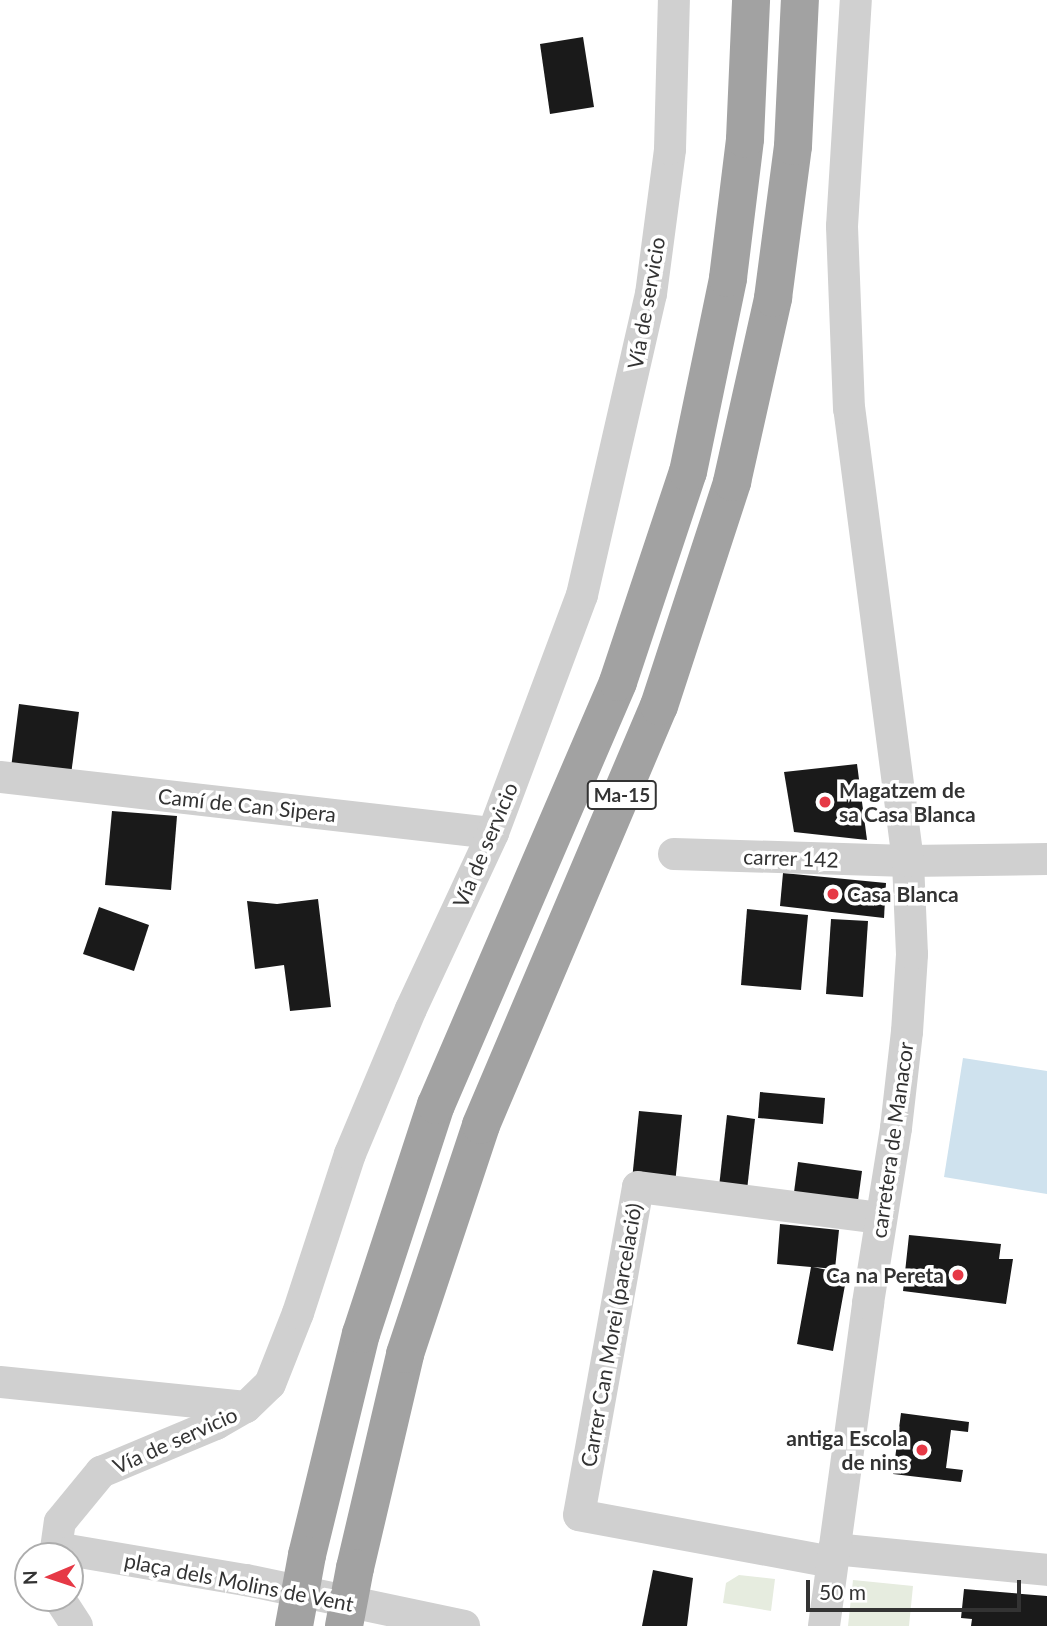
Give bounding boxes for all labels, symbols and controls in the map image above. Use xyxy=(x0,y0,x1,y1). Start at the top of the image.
street label: Vía de servicio xyxy=(622,235,670,371)
place label: Magatzem de sa Casa Blanca xyxy=(839,777,976,827)
street label: Vía de servicio xyxy=(447,779,523,911)
road number: Ma-15 xyxy=(585,780,659,810)
street label: Camí de Can Sipera xyxy=(157,783,337,827)
marker: Magatzem de sa Casa Blanca xyxy=(817,794,833,810)
street label: carrer 142 xyxy=(743,844,839,872)
place label: Casa Blanca xyxy=(847,881,959,907)
marker: Casa Blanca xyxy=(825,886,841,902)
street label: carretera de Manacor xyxy=(866,1040,918,1240)
street label: Carrer Can Morei (parcelació) xyxy=(575,1201,647,1469)
place label: Ca na Pereta xyxy=(826,1262,944,1288)
marker: Ca na Pereta xyxy=(950,1267,966,1283)
street label: Vía de servicio xyxy=(109,1401,241,1479)
place label: antiga Escola de nins xyxy=(786,1425,908,1475)
marker: antiga Escola de nins xyxy=(914,1442,930,1458)
north arrow xyxy=(14,1542,84,1612)
street label: plaça dels Molins de Vent xyxy=(122,1547,356,1617)
scale bar xyxy=(809,1566,1024,1610)
text: N xyxy=(18,1570,41,1585)
text: 50 m xyxy=(819,1579,866,1604)

